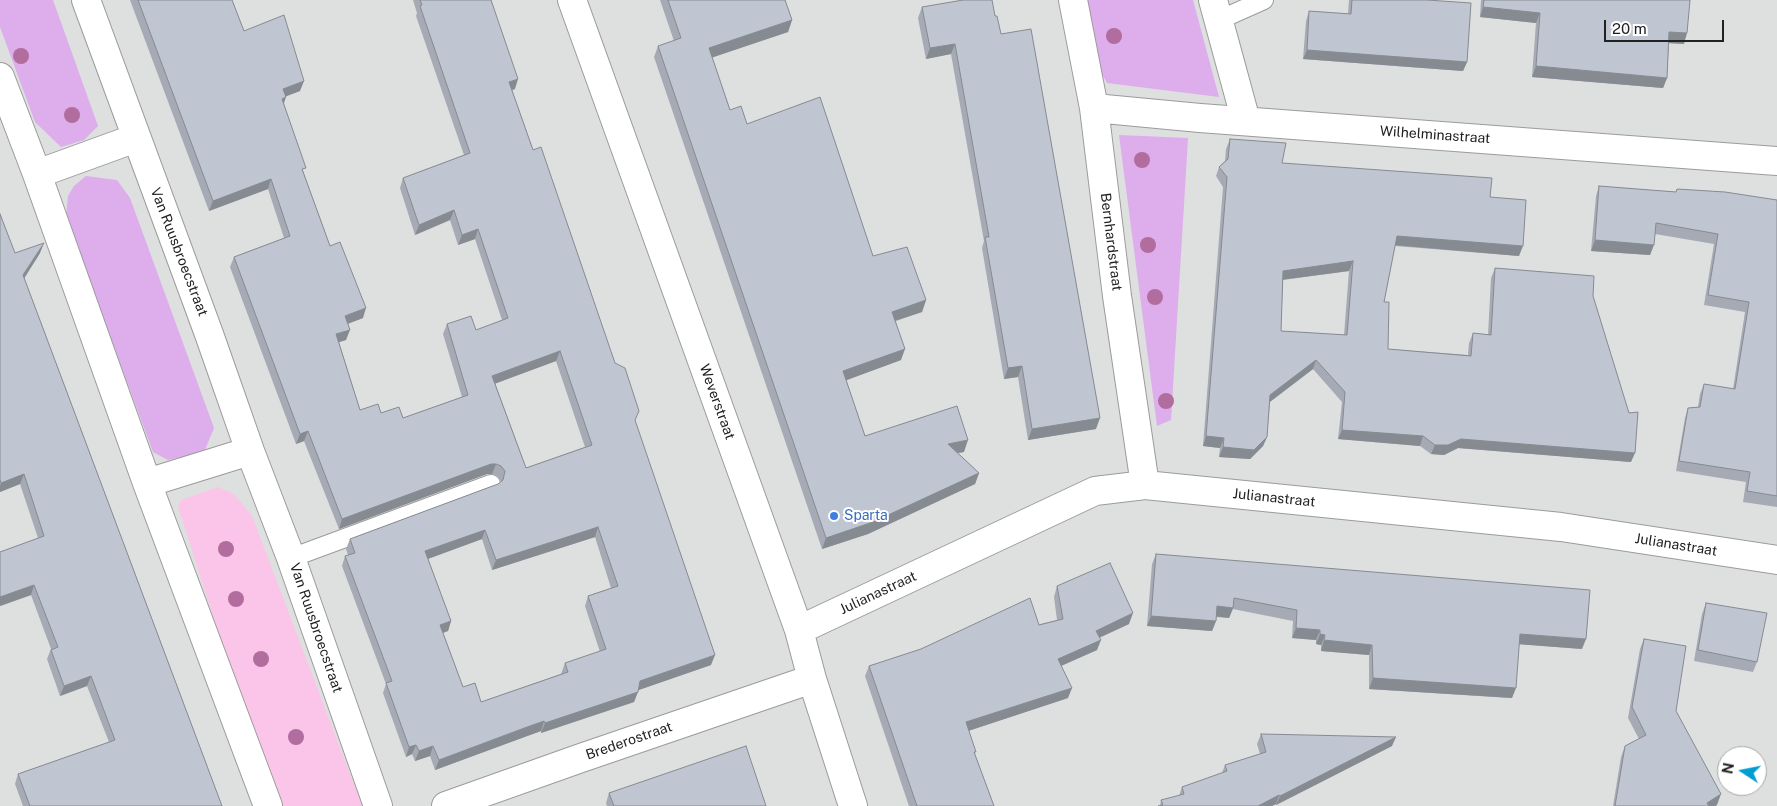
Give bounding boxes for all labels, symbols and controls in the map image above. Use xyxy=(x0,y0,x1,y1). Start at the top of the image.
scale bar xyxy=(1607,10,1727,42)
text: 20 m xyxy=(1612,20,1647,37)
street label: Wilhelminastraat xyxy=(1379,123,1491,147)
street label: Van Ruusbroecstraat xyxy=(147,185,211,319)
street label: Bernhardstraat xyxy=(1097,192,1125,292)
street label: Weverstraat xyxy=(696,362,738,442)
street label: Julianastraat xyxy=(1232,485,1316,511)
place label: Sparta xyxy=(844,508,888,524)
marker: Sparta xyxy=(828,510,840,522)
street label: Julianastraat xyxy=(1634,530,1718,560)
street label: Van Ruusbroecstraat xyxy=(286,561,346,695)
street label: Julianastraat xyxy=(837,568,919,618)
street label: Brederostraat xyxy=(584,718,674,764)
north arrow xyxy=(1717,746,1767,796)
text: N xyxy=(1719,761,1737,775)

